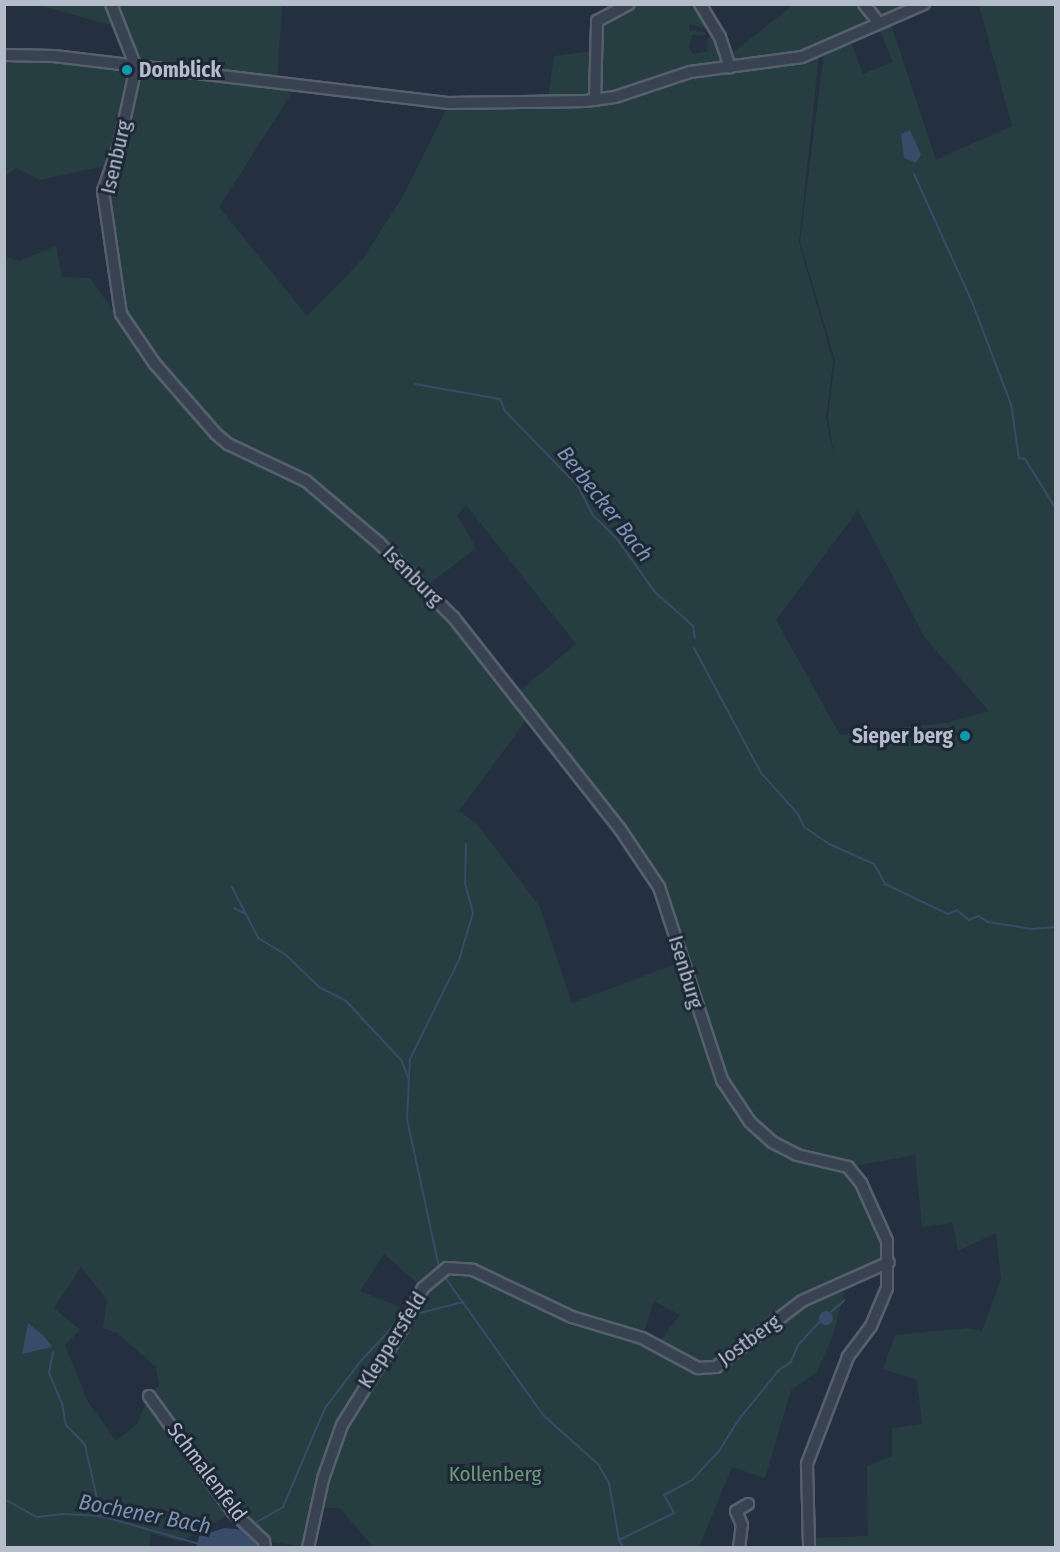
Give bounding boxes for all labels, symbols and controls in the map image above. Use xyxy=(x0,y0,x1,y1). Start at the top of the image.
place label: Domblick xyxy=(139,57,221,83)
marker: Domblick xyxy=(120,63,134,77)
street label: Isenburg xyxy=(95,118,137,196)
water label: Berbecker Bach xyxy=(552,441,658,567)
street label: Isenburg xyxy=(378,541,448,611)
place label: Sieper berg xyxy=(852,723,953,749)
marker: Sieper berg xyxy=(958,729,972,743)
street label: Isenburg xyxy=(663,932,709,1012)
street label: Kleppersfeld xyxy=(352,1287,432,1393)
street label: Jostberg xyxy=(713,1309,785,1371)
street label: Schmalenfeld xyxy=(162,1418,252,1526)
park label: Kollenberg xyxy=(449,1461,541,1487)
water label: Bochener Bach xyxy=(77,1488,213,1540)

